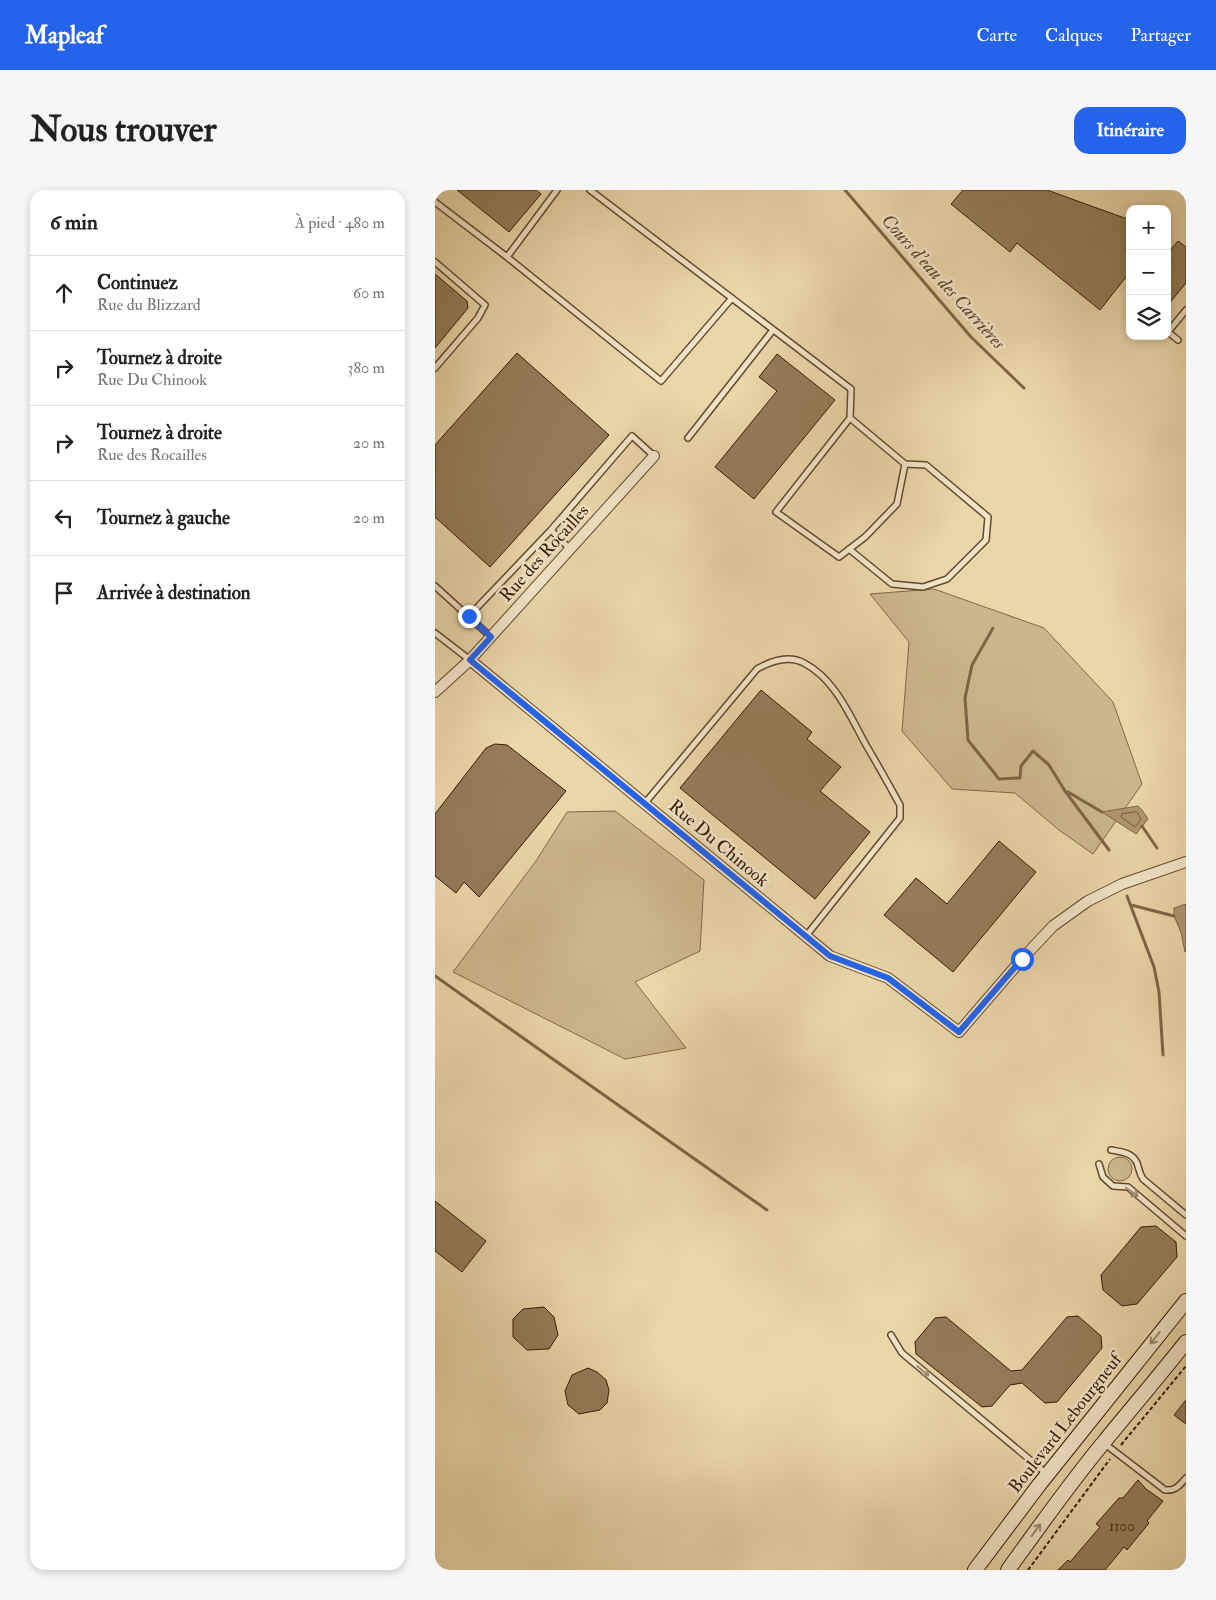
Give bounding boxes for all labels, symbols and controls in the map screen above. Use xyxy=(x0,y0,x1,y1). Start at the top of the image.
text: Mapleaf xyxy=(25,20,104,51)
text: Carte xyxy=(976,24,1017,47)
text: Calques xyxy=(1045,24,1102,47)
text: Partager xyxy=(1130,24,1191,47)
button: Itinéraire xyxy=(1074,107,1186,154)
text: Nous trouver xyxy=(30,108,217,152)
map controls xyxy=(1126,205,1171,340)
button: + xyxy=(1126,205,1171,250)
text: 6 min xyxy=(50,209,98,236)
water label: Cours d'eau des Carrières xyxy=(876,209,1011,355)
text: À pied · 480 m xyxy=(295,213,385,233)
button: − xyxy=(1126,250,1171,295)
text: Continuez xyxy=(97,271,178,295)
icon: ahead xyxy=(50,279,78,307)
text: 60 m xyxy=(353,283,385,303)
text: Rue du Blizzard xyxy=(97,295,201,315)
button: layers xyxy=(1126,295,1171,340)
text: Tournez à droite xyxy=(97,346,222,370)
icon: right xyxy=(50,354,78,382)
text: 380 m xyxy=(347,358,385,378)
text: Rue Du Chinook xyxy=(97,370,207,390)
text: Tournez à droite xyxy=(97,421,222,445)
icon: right xyxy=(50,429,78,457)
text: 20 m xyxy=(353,433,385,453)
text: Rue des Rocailles xyxy=(97,445,207,465)
street label: Rue des Rocailles xyxy=(495,500,594,607)
icon: left xyxy=(50,504,78,532)
text: Tournez à gauche xyxy=(97,506,230,530)
text: 20 m xyxy=(353,508,385,528)
icon: arrive xyxy=(50,579,78,607)
text: Arrivée à destination xyxy=(97,581,251,605)
route end xyxy=(458,605,481,628)
street label: Rue Du Chinook xyxy=(664,795,774,892)
route start xyxy=(1011,948,1034,971)
one-way arrow xyxy=(1125,1187,1139,1197)
one-way arrow xyxy=(1149,1332,1160,1345)
street label: Boulevard Lebourgneuf xyxy=(1004,1346,1129,1498)
one-way arrow xyxy=(916,1365,929,1376)
house number: 1100 xyxy=(1109,1517,1135,1536)
one-way arrow xyxy=(1031,1524,1041,1538)

